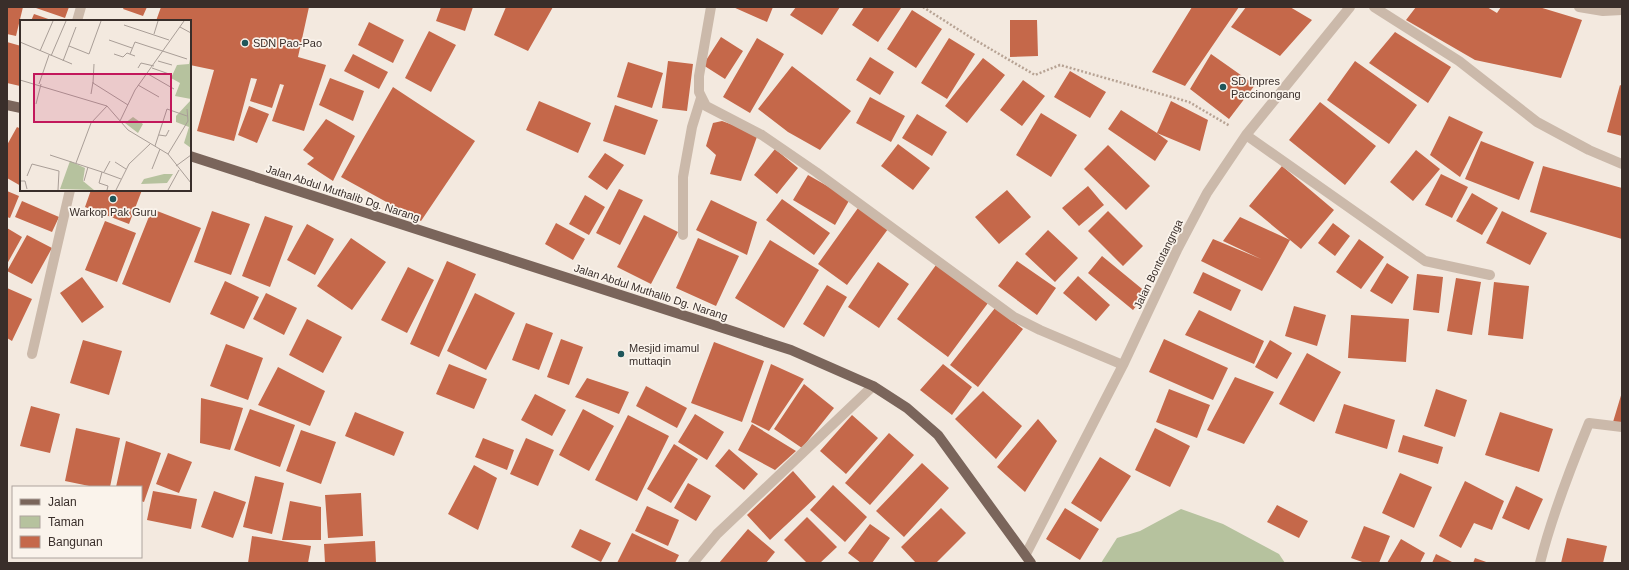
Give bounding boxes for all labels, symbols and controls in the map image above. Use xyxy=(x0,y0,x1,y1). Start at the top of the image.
inset map xyxy=(20,20,191,191)
place label: SDN Pao-Pao xyxy=(253,37,322,49)
marker: SDN Pao-Pao xyxy=(240,38,250,48)
place label: SD Inpres Paccinongang xyxy=(1231,75,1301,100)
marker: SD Inpres Paccinongang xyxy=(1218,82,1228,92)
street label: Jalan Abdul Muthalib Dg. Narang xyxy=(265,162,421,224)
marker: Warkop Pak Guru xyxy=(108,194,118,204)
place label: Warkop Pak Guru xyxy=(69,206,157,218)
street label: Jalan Bontotangnga xyxy=(1131,217,1185,311)
street label: Jalan Abdul Muthalib Dg. Narang xyxy=(573,261,729,323)
place label: Mesjid imamul muttaqin xyxy=(629,342,699,367)
marker: Mesjid imamul muttaqin xyxy=(616,349,626,359)
legend xyxy=(12,486,142,558)
text: Jalan xyxy=(48,495,77,509)
text: Taman xyxy=(48,515,84,529)
text: Bangunan xyxy=(48,535,103,549)

